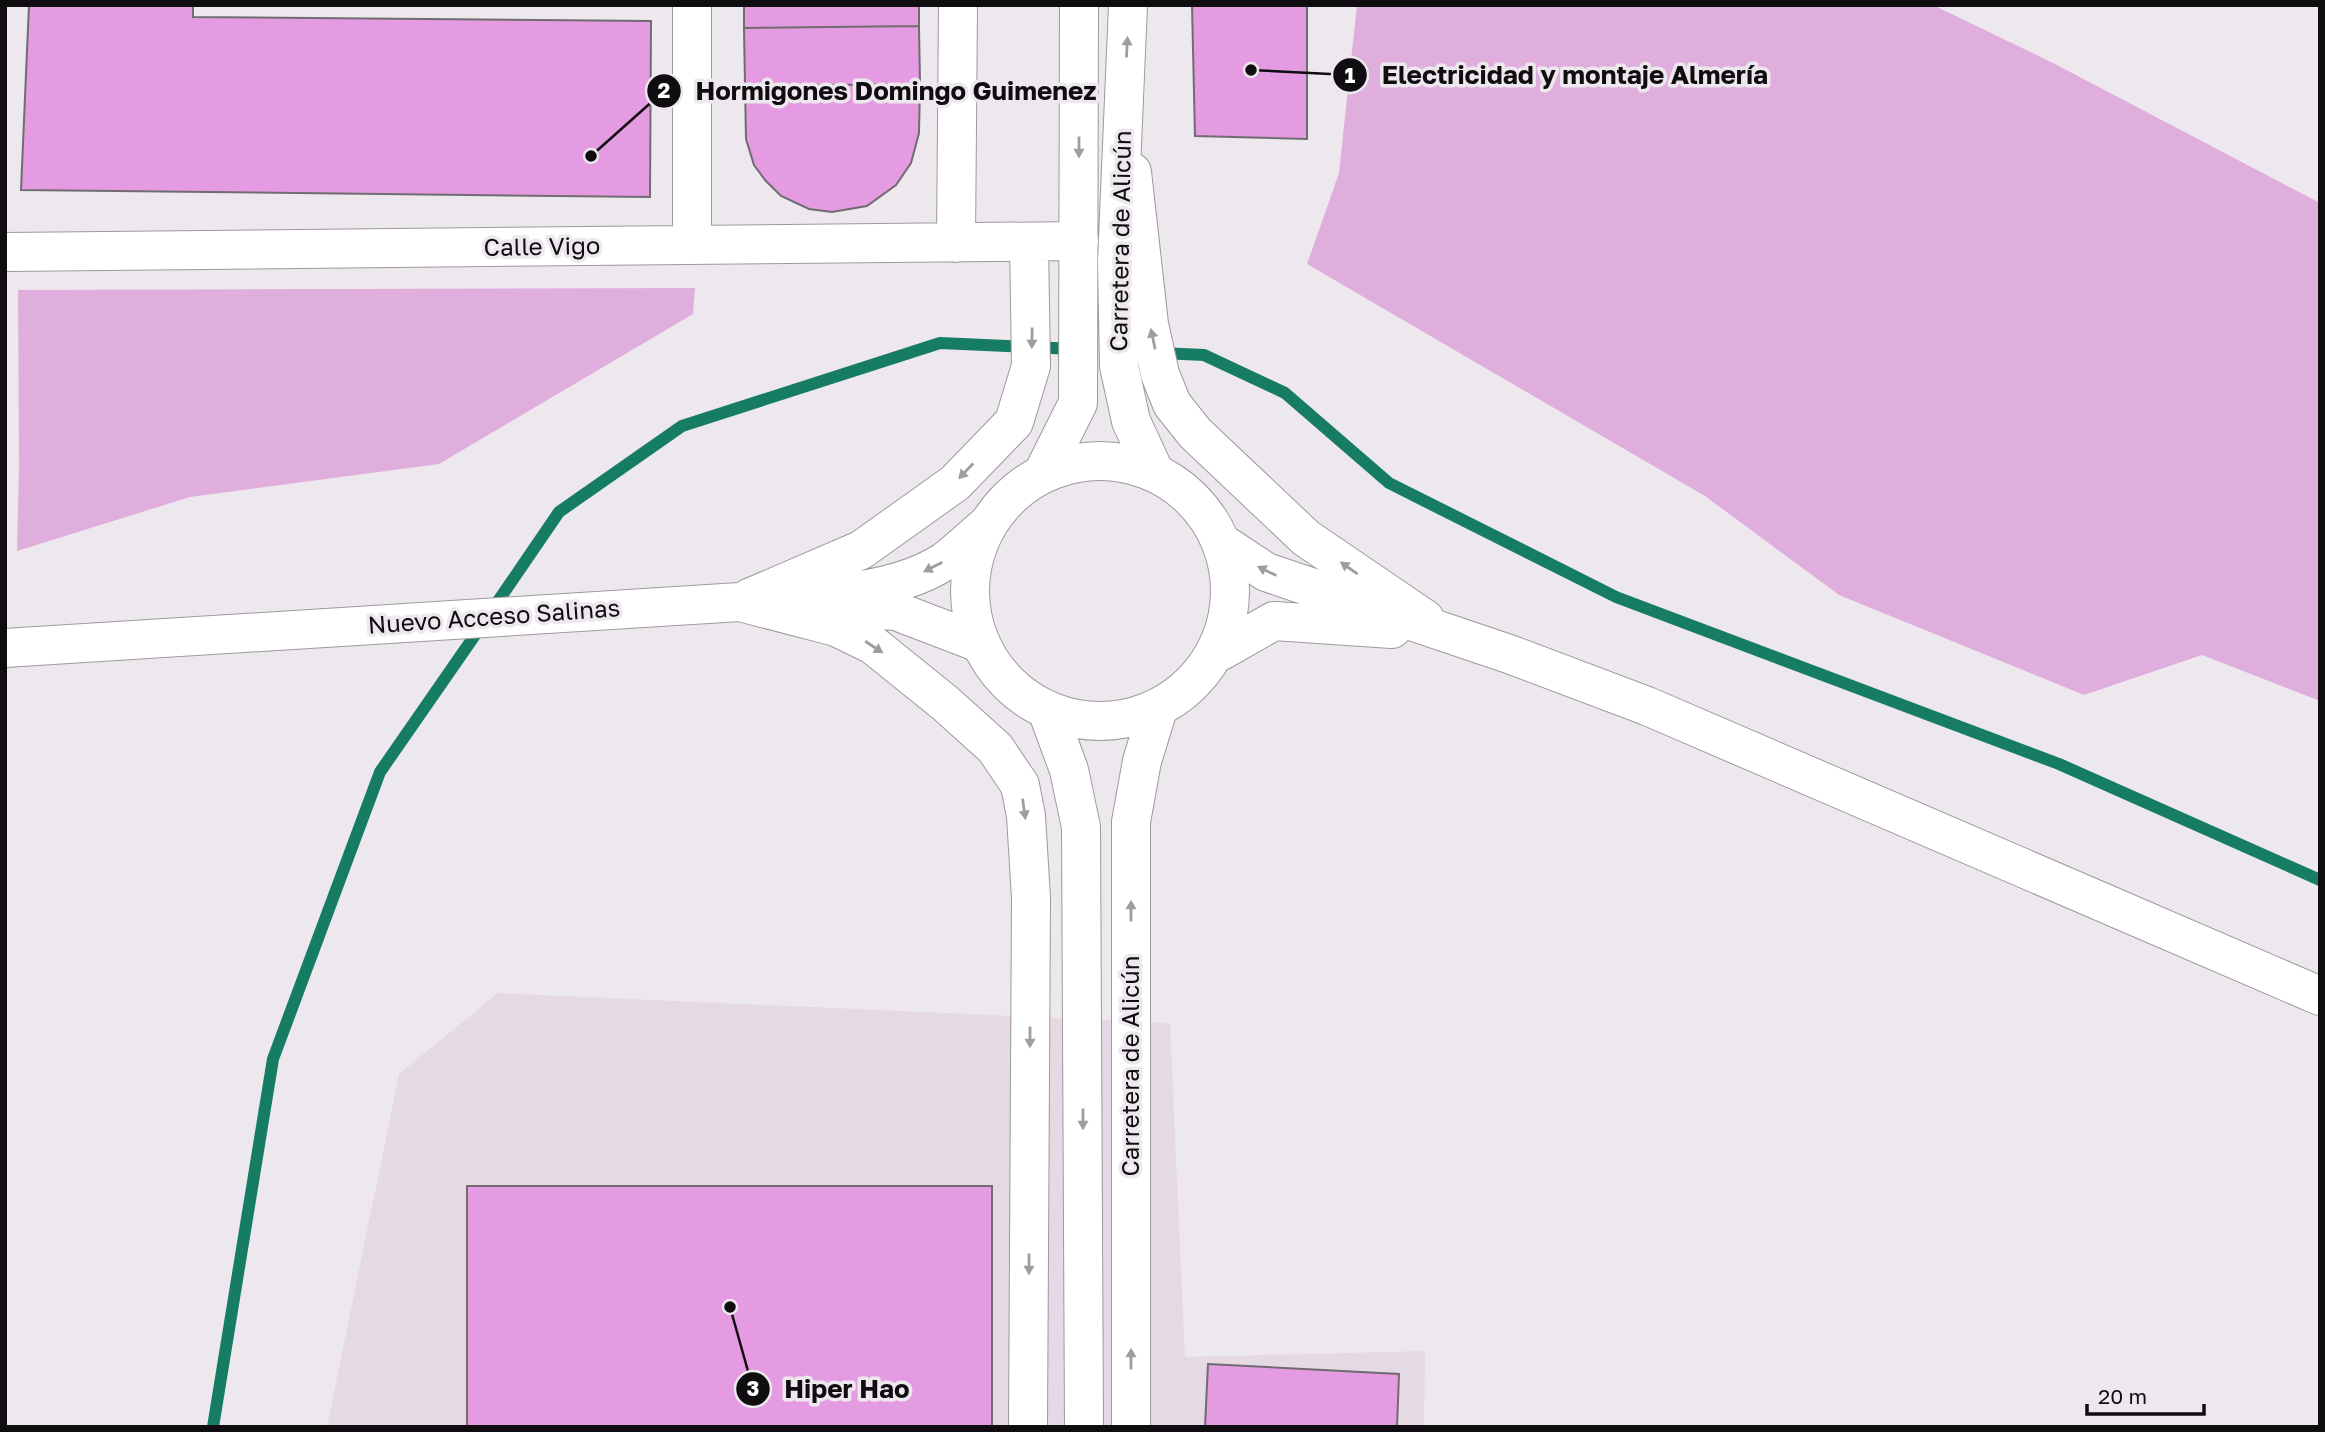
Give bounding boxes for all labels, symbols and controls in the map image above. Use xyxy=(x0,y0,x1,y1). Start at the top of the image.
one-way arrow xyxy=(1121,36,1132,58)
callout: Electricidad y montaje Almería xyxy=(1332,52,1782,99)
text: Electricidad y montaje Almería xyxy=(1382,59,1768,90)
text: 1 xyxy=(1345,62,1356,88)
callout: Hormigones Domingo Guimenez xyxy=(646,68,1110,115)
text: Hormigones Domingo Guimenez xyxy=(696,75,1096,106)
text: 2 xyxy=(658,77,671,103)
street label: Carretera de Alicún xyxy=(1103,130,1136,352)
one-way arrow xyxy=(1073,136,1085,158)
street label: Calle Vigo xyxy=(483,230,601,261)
one-way arrow xyxy=(1026,328,1038,350)
one-way arrow xyxy=(1147,328,1158,350)
one-way arrow xyxy=(959,462,975,479)
one-way arrow xyxy=(923,561,943,573)
one-way arrow xyxy=(1340,561,1358,575)
one-way arrow xyxy=(1257,565,1277,576)
street label: Nuevo Acceso Salinas xyxy=(367,592,621,639)
one-way arrow xyxy=(864,640,883,653)
one-way arrow xyxy=(1019,798,1030,820)
one-way arrow xyxy=(1125,899,1137,921)
street label: Carretera de Alicún xyxy=(1115,955,1144,1177)
one-way arrow xyxy=(1024,1026,1036,1048)
one-way arrow xyxy=(1077,1108,1088,1130)
one-way arrow xyxy=(1023,1253,1035,1275)
one-way arrow xyxy=(1125,1347,1137,1369)
callout: Hiper Hao xyxy=(736,1365,924,1412)
scale bar xyxy=(2087,1372,2204,1416)
text: Hiper Hao xyxy=(784,1373,910,1404)
text: 3 xyxy=(747,1375,759,1401)
text: 20 m xyxy=(2098,1383,2147,1409)

